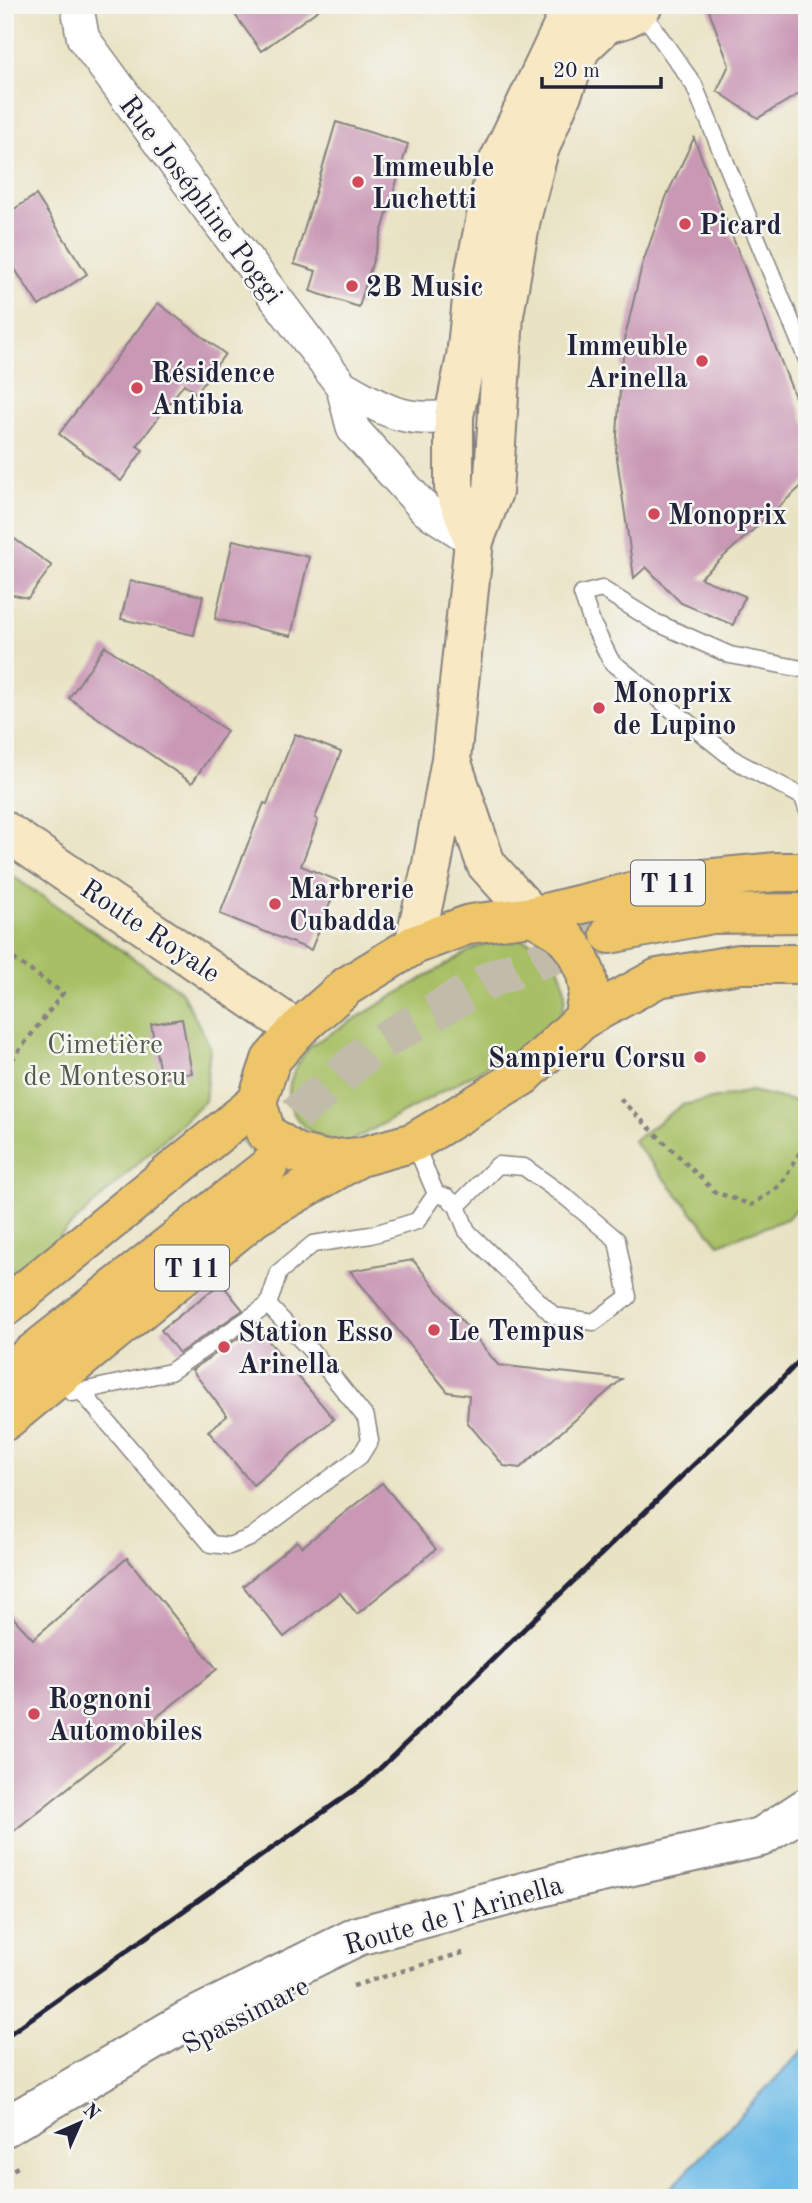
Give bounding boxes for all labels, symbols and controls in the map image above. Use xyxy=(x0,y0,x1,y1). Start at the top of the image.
scale bar xyxy=(542,46,662,90)
text: 20 m xyxy=(553,61,600,82)
street label: Rue Joséphine Poggi xyxy=(113,92,287,310)
place label: Immeuble Luchetti xyxy=(372,155,494,215)
marker: Immeuble Luchetti xyxy=(350,174,366,190)
place label: Picard xyxy=(699,213,782,241)
marker: Picard xyxy=(677,216,693,232)
place label: 2B Music xyxy=(366,275,484,303)
marker: 2B Music xyxy=(344,278,360,294)
place label: Immeuble Arinella xyxy=(566,334,688,394)
marker: Immeuble Arinella xyxy=(694,353,710,369)
place label: Résidence Antibia xyxy=(151,361,275,421)
marker: Résidence Antibia xyxy=(129,380,145,396)
place label: Monoprix xyxy=(668,503,787,531)
marker: Monoprix xyxy=(646,506,662,522)
place label: Monoprix de Lupino xyxy=(613,681,736,741)
marker: Monoprix de Lupino xyxy=(591,700,607,716)
road number: T 11 xyxy=(631,860,705,906)
street label: Route Royale xyxy=(75,876,224,989)
place label: Marbrerie Cubadda xyxy=(289,877,414,937)
marker: Marbrerie Cubadda xyxy=(267,896,283,912)
park label: Cimetière de Montesoru xyxy=(24,1032,187,1092)
place label: Sampieru Corsu xyxy=(488,1046,686,1074)
marker: Sampieru Corsu xyxy=(692,1049,708,1065)
road number: T 11 xyxy=(155,1246,229,1290)
place label: Le Tempus xyxy=(448,1319,584,1347)
place label: Station Esso Arinella xyxy=(238,1320,393,1380)
marker: Le Tempus xyxy=(426,1322,442,1338)
marker: Station Esso Arinella xyxy=(216,1339,232,1355)
place label: Rognoni Automobiles xyxy=(48,1687,202,1747)
marker: Rognoni Automobiles xyxy=(26,1706,42,1722)
street label: Route de l'Arinella xyxy=(341,1872,567,1962)
street label: Spassimare xyxy=(179,1973,314,2060)
north arrow xyxy=(46,2088,116,2158)
text: N xyxy=(78,2101,102,2125)

